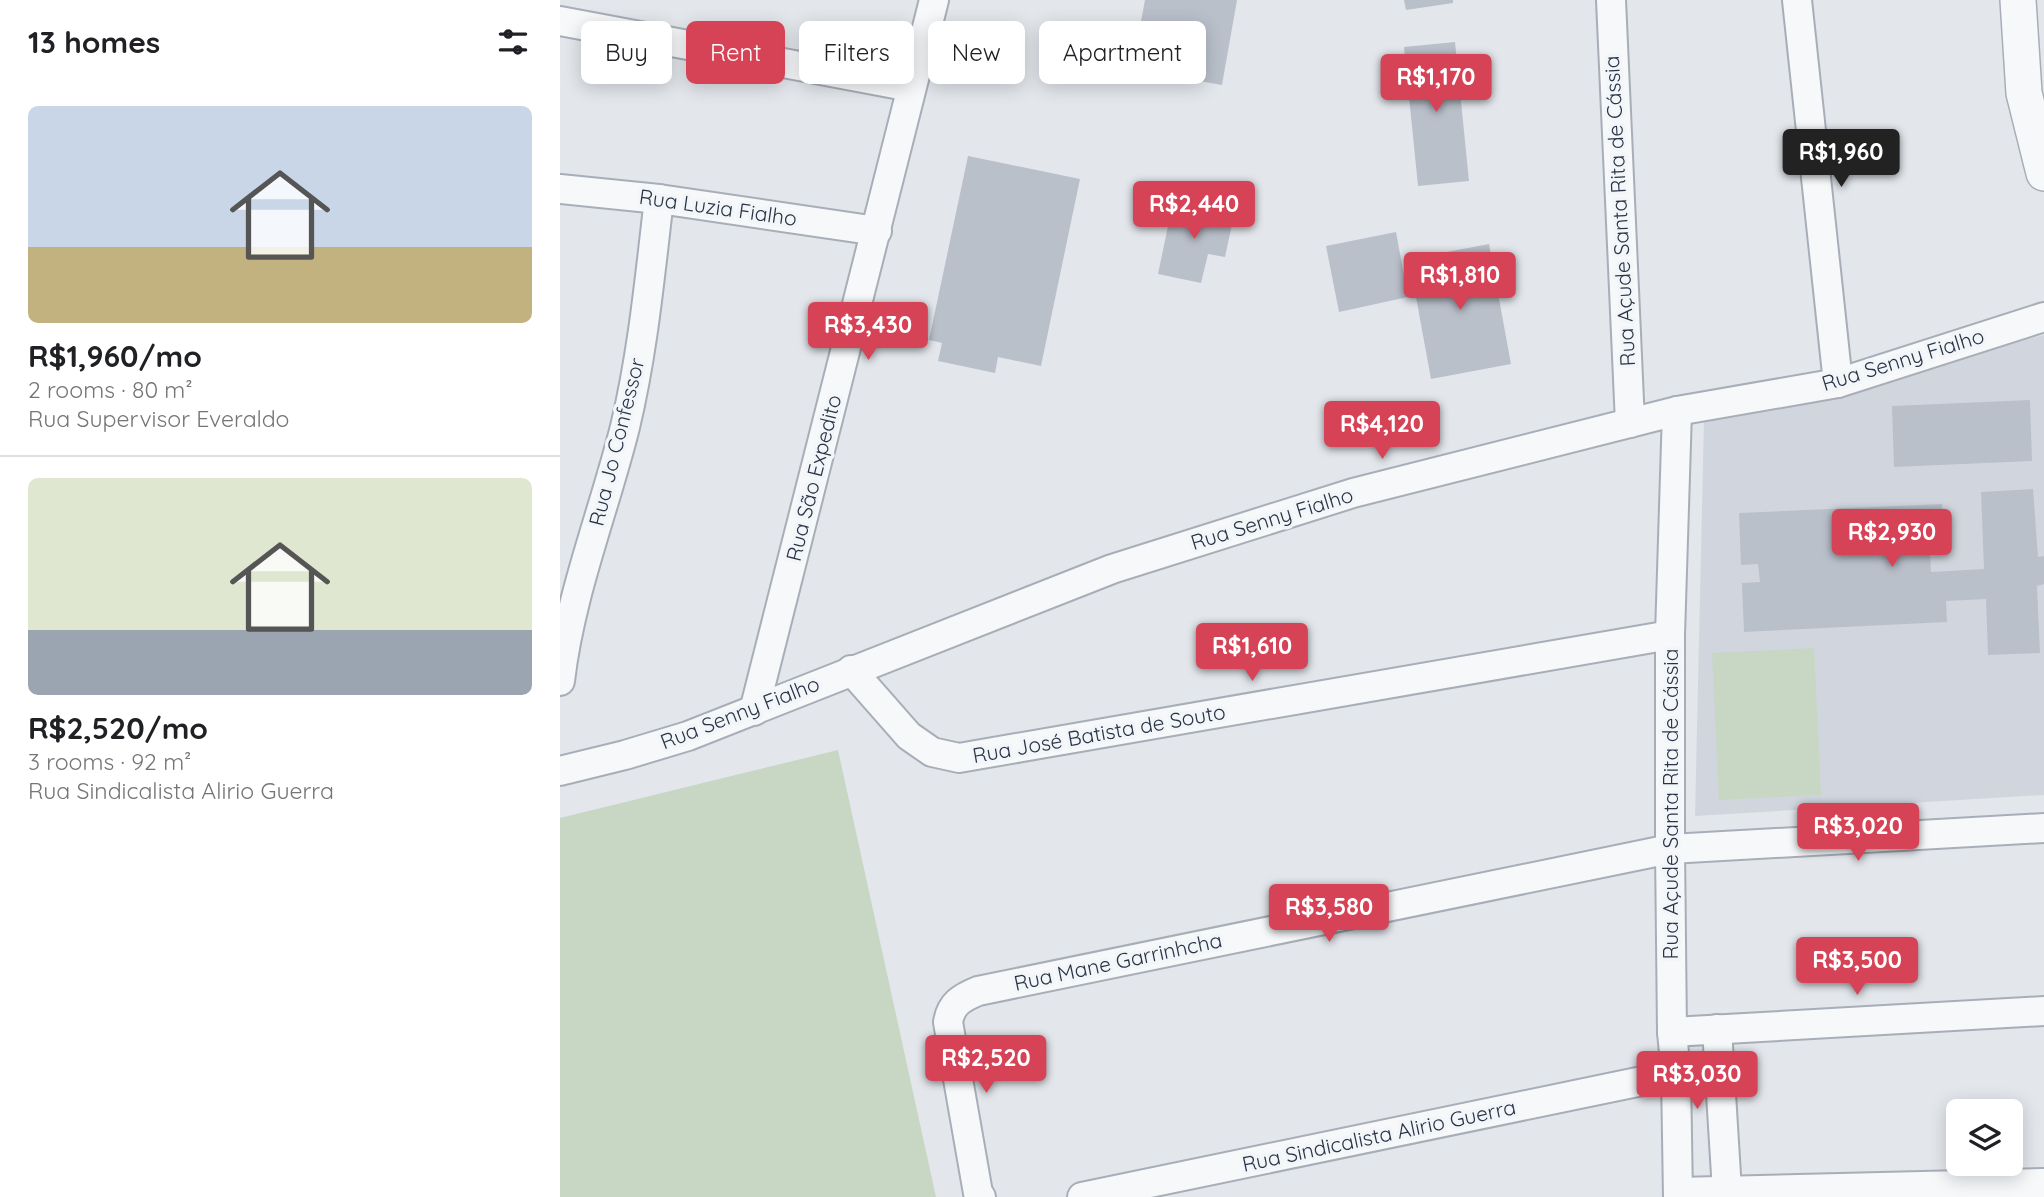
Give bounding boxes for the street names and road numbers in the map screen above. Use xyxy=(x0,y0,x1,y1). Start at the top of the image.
street label: Rua Açude Santa Rita de Cássia xyxy=(1598,55,1640,367)
street label: Rua Luzia Fialho xyxy=(638,183,799,231)
street label: Rua Senny Fialho xyxy=(1818,322,1987,396)
street label: Rua Jo Confessor xyxy=(583,355,649,529)
street label: Rua São Expedito xyxy=(780,392,846,564)
street label: Rua Senny Fialho xyxy=(1187,481,1356,555)
street label: Rua Açude Santa Rita de Cássia xyxy=(1657,648,1683,960)
street label: Rua Senny Fialho xyxy=(656,670,823,754)
street label: Rua José Batista de Souto xyxy=(970,698,1227,768)
street label: Rua Mane Garrinhcha xyxy=(1011,926,1224,996)
street label: Rua Sindicalista Alirio Guerra xyxy=(1240,1093,1518,1177)

